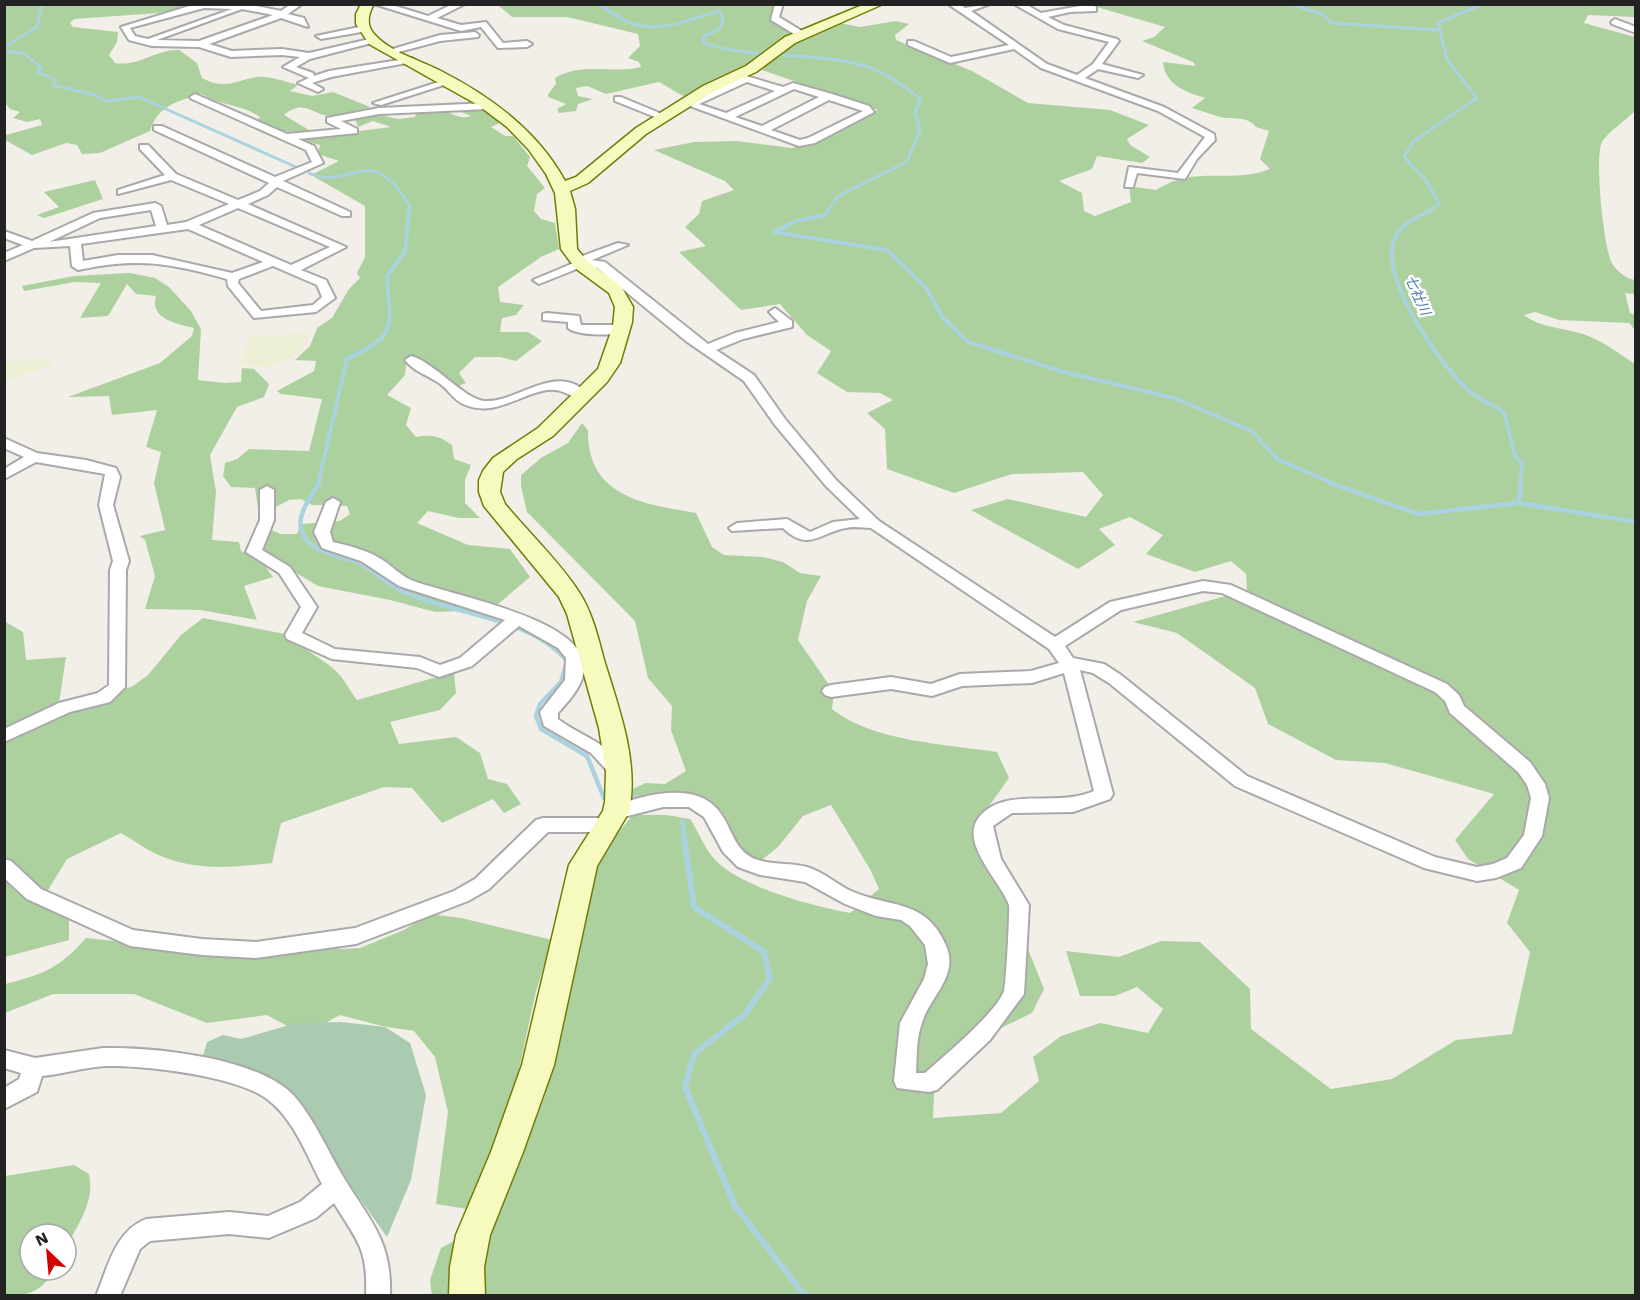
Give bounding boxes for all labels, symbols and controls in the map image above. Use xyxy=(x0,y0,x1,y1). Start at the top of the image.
water label: 七社川 xyxy=(1402,273,1435,319)
north arrow xyxy=(18,1222,78,1282)
text: N xyxy=(32,1228,51,1250)

